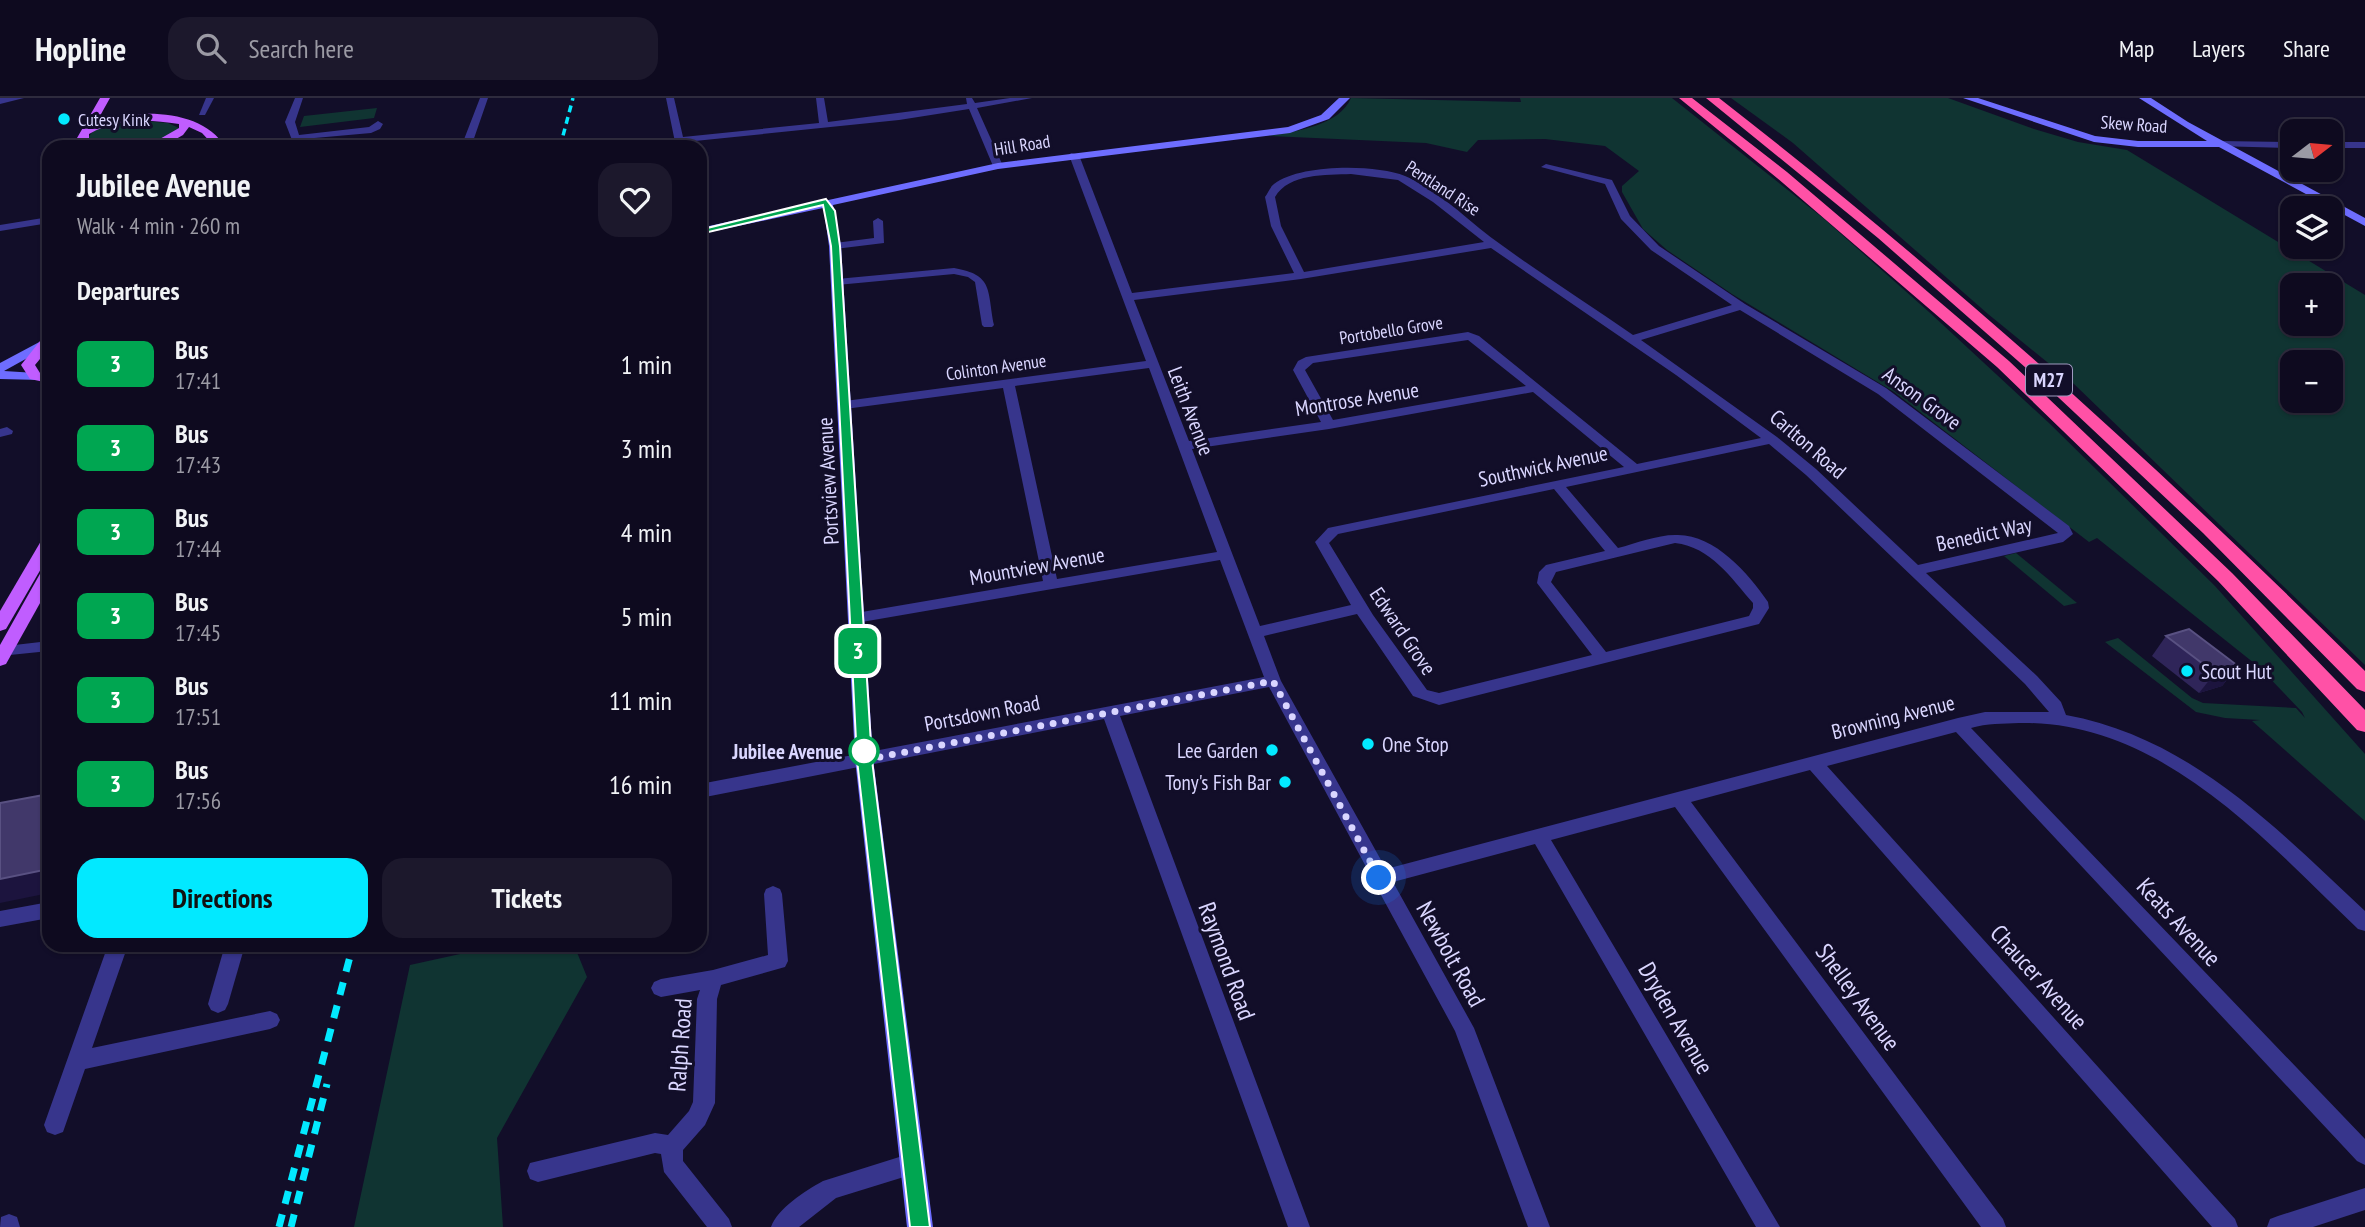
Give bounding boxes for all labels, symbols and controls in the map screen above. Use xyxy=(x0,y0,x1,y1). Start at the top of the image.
search box xyxy=(168,17,658,80)
text: Hopline xyxy=(35,27,126,70)
icon: search xyxy=(192,29,230,67)
text: Search here xyxy=(248,32,354,65)
text: Map xyxy=(2119,33,2154,64)
text: Layers xyxy=(2192,33,2245,64)
text: Share xyxy=(2283,33,2330,64)
place label: Cutesy Kink xyxy=(78,108,150,131)
street label: Skew Road xyxy=(2100,110,2168,138)
marker: Cutesy Kink xyxy=(56,111,72,127)
north arrow xyxy=(2280,119,2343,182)
map controls xyxy=(2280,119,2343,413)
street label: Hill Road xyxy=(992,129,1052,161)
street label: Pentland Rise xyxy=(1401,155,1485,221)
text: Jubilee Avenue xyxy=(77,163,251,206)
button: heart xyxy=(598,163,672,237)
button: layers xyxy=(2280,196,2343,259)
text: Walk · 4 min · 260 m xyxy=(77,211,240,240)
button: + xyxy=(2280,273,2343,336)
text: Departures xyxy=(77,274,180,307)
street label: Portobello Grove xyxy=(1338,310,1444,350)
text: Bus xyxy=(175,333,208,366)
text: 3 xyxy=(110,348,121,379)
text: 1 min xyxy=(621,348,672,381)
street label: Colinton Avenue xyxy=(944,349,1048,385)
button: − xyxy=(2280,350,2343,413)
street label: Anson Grove xyxy=(1877,360,1967,436)
street label: Leith Avenue xyxy=(1162,363,1220,459)
road number: M27 xyxy=(2026,364,2072,396)
text: 17:41 xyxy=(175,366,221,395)
street label: Montrose Avenue xyxy=(1293,376,1421,422)
street label: Carlton Road xyxy=(1764,403,1852,485)
text: Bus xyxy=(175,417,208,450)
street label: Portsview Avenue xyxy=(811,417,845,545)
text: 3 xyxy=(110,432,121,463)
text: 3 min xyxy=(621,432,672,465)
street label: Southwick Avenue xyxy=(1476,439,1610,493)
text: 17:43 xyxy=(175,450,221,479)
text: Bus xyxy=(175,501,208,534)
street label: Benedict Way xyxy=(1934,511,2034,557)
text: 3 xyxy=(110,516,121,547)
text: 4 min xyxy=(621,516,672,549)
text: 17:44 xyxy=(175,534,221,563)
street label: Mountview Avenue xyxy=(967,541,1107,591)
street label: Edward Grove xyxy=(1364,582,1442,680)
text: Bus xyxy=(175,585,208,618)
text: 3 xyxy=(110,600,121,631)
text: 5 min xyxy=(621,600,672,633)
text: 17:45 xyxy=(175,618,221,647)
line badge: 3 xyxy=(835,628,881,674)
text: 3 xyxy=(852,635,864,666)
place label: Scout Hut xyxy=(2201,658,2272,685)
marker: Scout Hut xyxy=(2179,663,2195,679)
text: Bus xyxy=(175,669,208,702)
text: 3 xyxy=(110,684,121,715)
text: 11 min xyxy=(609,684,672,717)
street label: Portsdown Road xyxy=(922,689,1042,737)
street label: Browning Avenue xyxy=(1829,689,1957,745)
text: 17:51 xyxy=(175,702,221,731)
place label: One Stop xyxy=(1382,731,1449,758)
marker: Jubilee Avenue xyxy=(849,736,879,766)
marker: One Stop xyxy=(1360,736,1376,752)
place label: Lee Garden xyxy=(1177,737,1258,764)
place label: Jubilee Avenue xyxy=(731,738,843,765)
marker: Lee Garden xyxy=(1264,742,1280,758)
text: Bus xyxy=(175,753,208,786)
text: 3 xyxy=(110,768,121,799)
text: 16 min xyxy=(609,768,672,801)
place label: Tony's Fish Bar xyxy=(1165,769,1271,796)
marker: Tony's Fish Bar xyxy=(1277,774,1293,790)
text: 17:56 xyxy=(175,786,221,815)
button: Directions xyxy=(77,858,368,938)
button: Tickets xyxy=(382,858,672,938)
your location xyxy=(1361,860,1396,895)
street label: Keats Avenue xyxy=(2130,871,2228,973)
street label: Newbolt Road xyxy=(1409,896,1493,1012)
street label: Raymond Road xyxy=(1191,898,1263,1024)
street label: Chaucer Avenue xyxy=(1984,918,2094,1036)
street label: Shelley Avenue xyxy=(1809,937,1907,1057)
street label: Dryden Avenue xyxy=(1632,956,1720,1080)
street label: Ralph Road xyxy=(661,997,699,1093)

